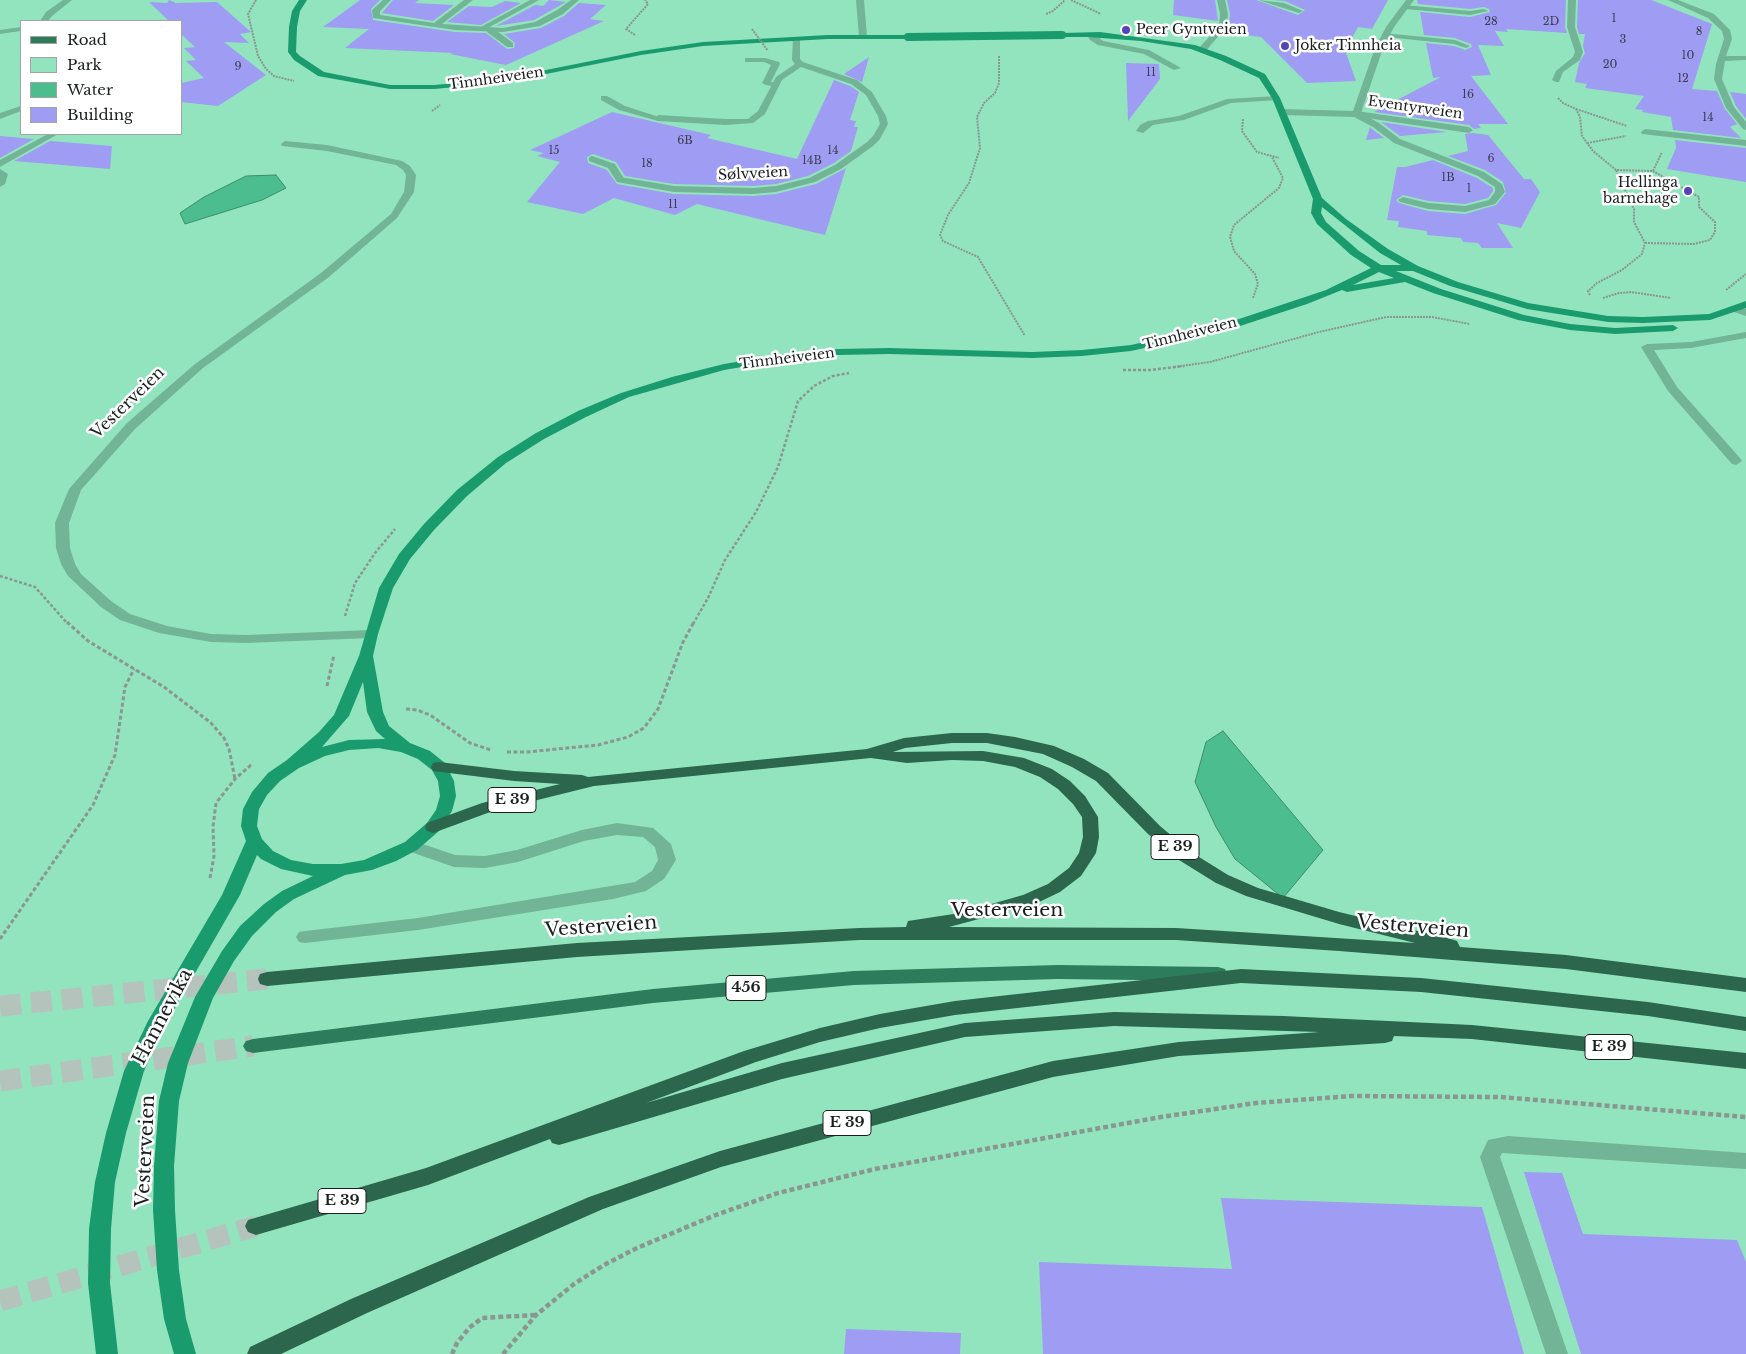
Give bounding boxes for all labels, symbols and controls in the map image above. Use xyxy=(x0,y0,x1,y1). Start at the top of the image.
house number: 1 xyxy=(1612,12,1616,26)
house number: 28 xyxy=(1484,15,1498,29)
house number: 2D xyxy=(1543,15,1559,29)
legend xyxy=(20,20,182,135)
place label: Peer Gyntveien xyxy=(1136,22,1247,38)
marker: Peer Gyntveien xyxy=(1120,24,1132,36)
house number: 8 xyxy=(1696,25,1702,39)
text: Road xyxy=(67,30,107,49)
house number: 3 xyxy=(1620,33,1626,47)
place label: Joker Tinnheia xyxy=(1295,38,1401,54)
marker: Joker Tinnheia xyxy=(1279,40,1291,52)
house number: 10 xyxy=(1682,49,1694,63)
text: Park xyxy=(67,55,102,74)
house number: 20 xyxy=(1603,58,1617,72)
house number: 9 xyxy=(234,60,242,74)
street label: Tinnheiveien xyxy=(447,64,545,94)
house number: 11 xyxy=(1146,66,1156,80)
house number: 12 xyxy=(1677,72,1689,86)
text: Water xyxy=(67,80,113,99)
house number: 16 xyxy=(1462,88,1474,102)
street label: Eventyrveien xyxy=(1367,93,1463,123)
text: Building xyxy=(67,105,133,124)
house number: 14 xyxy=(1702,111,1714,125)
house number: 6B xyxy=(677,134,693,148)
house number: 15 xyxy=(548,144,560,158)
house number: 14 xyxy=(827,144,839,158)
house number: 6 xyxy=(1487,152,1495,166)
house number: 14B xyxy=(802,154,822,168)
house number: 18 xyxy=(641,157,653,171)
street label: Sølvveien xyxy=(718,164,788,184)
house number: 1B xyxy=(1441,171,1455,185)
place label: Hellinga barnehage xyxy=(1603,175,1678,208)
house number: 1 xyxy=(1467,182,1471,196)
marker: Hellinga barnehage xyxy=(1682,185,1694,197)
house number: 11 xyxy=(668,198,678,212)
street label: Tinnheiveien xyxy=(1141,314,1239,354)
street label: Tinnheiveien xyxy=(738,345,836,373)
street label: Vesterveien xyxy=(87,363,169,443)
road number: E 39 xyxy=(488,788,536,812)
road number: E 39 xyxy=(1151,834,1199,860)
street label: Vesterveien xyxy=(951,900,1063,922)
street label: Vesterveien xyxy=(1356,911,1470,943)
street label: Vesterveien xyxy=(544,912,658,942)
street label: Hannevika xyxy=(128,965,198,1069)
road number: 456 xyxy=(726,976,766,1000)
road number: E 39 xyxy=(1585,1034,1633,1060)
street label: Vesterveien xyxy=(132,1094,160,1208)
road number: E 39 xyxy=(823,1110,871,1136)
road number: E 39 xyxy=(318,1188,366,1214)

